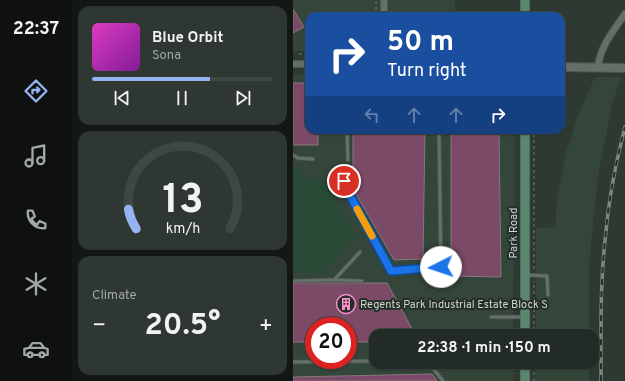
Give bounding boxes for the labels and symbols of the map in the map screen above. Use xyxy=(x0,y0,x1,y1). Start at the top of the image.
pin xyxy=(327,164,361,198)
street label: Park Road xyxy=(507,208,521,258)
position arrow xyxy=(420,246,462,288)
building icon: Regents Park Industrial Estate Block S xyxy=(335,293,357,315)
place label: Regents Park Industrial Estate Block S xyxy=(360,298,548,312)
speed limit sign: 20 xyxy=(305,317,357,369)

